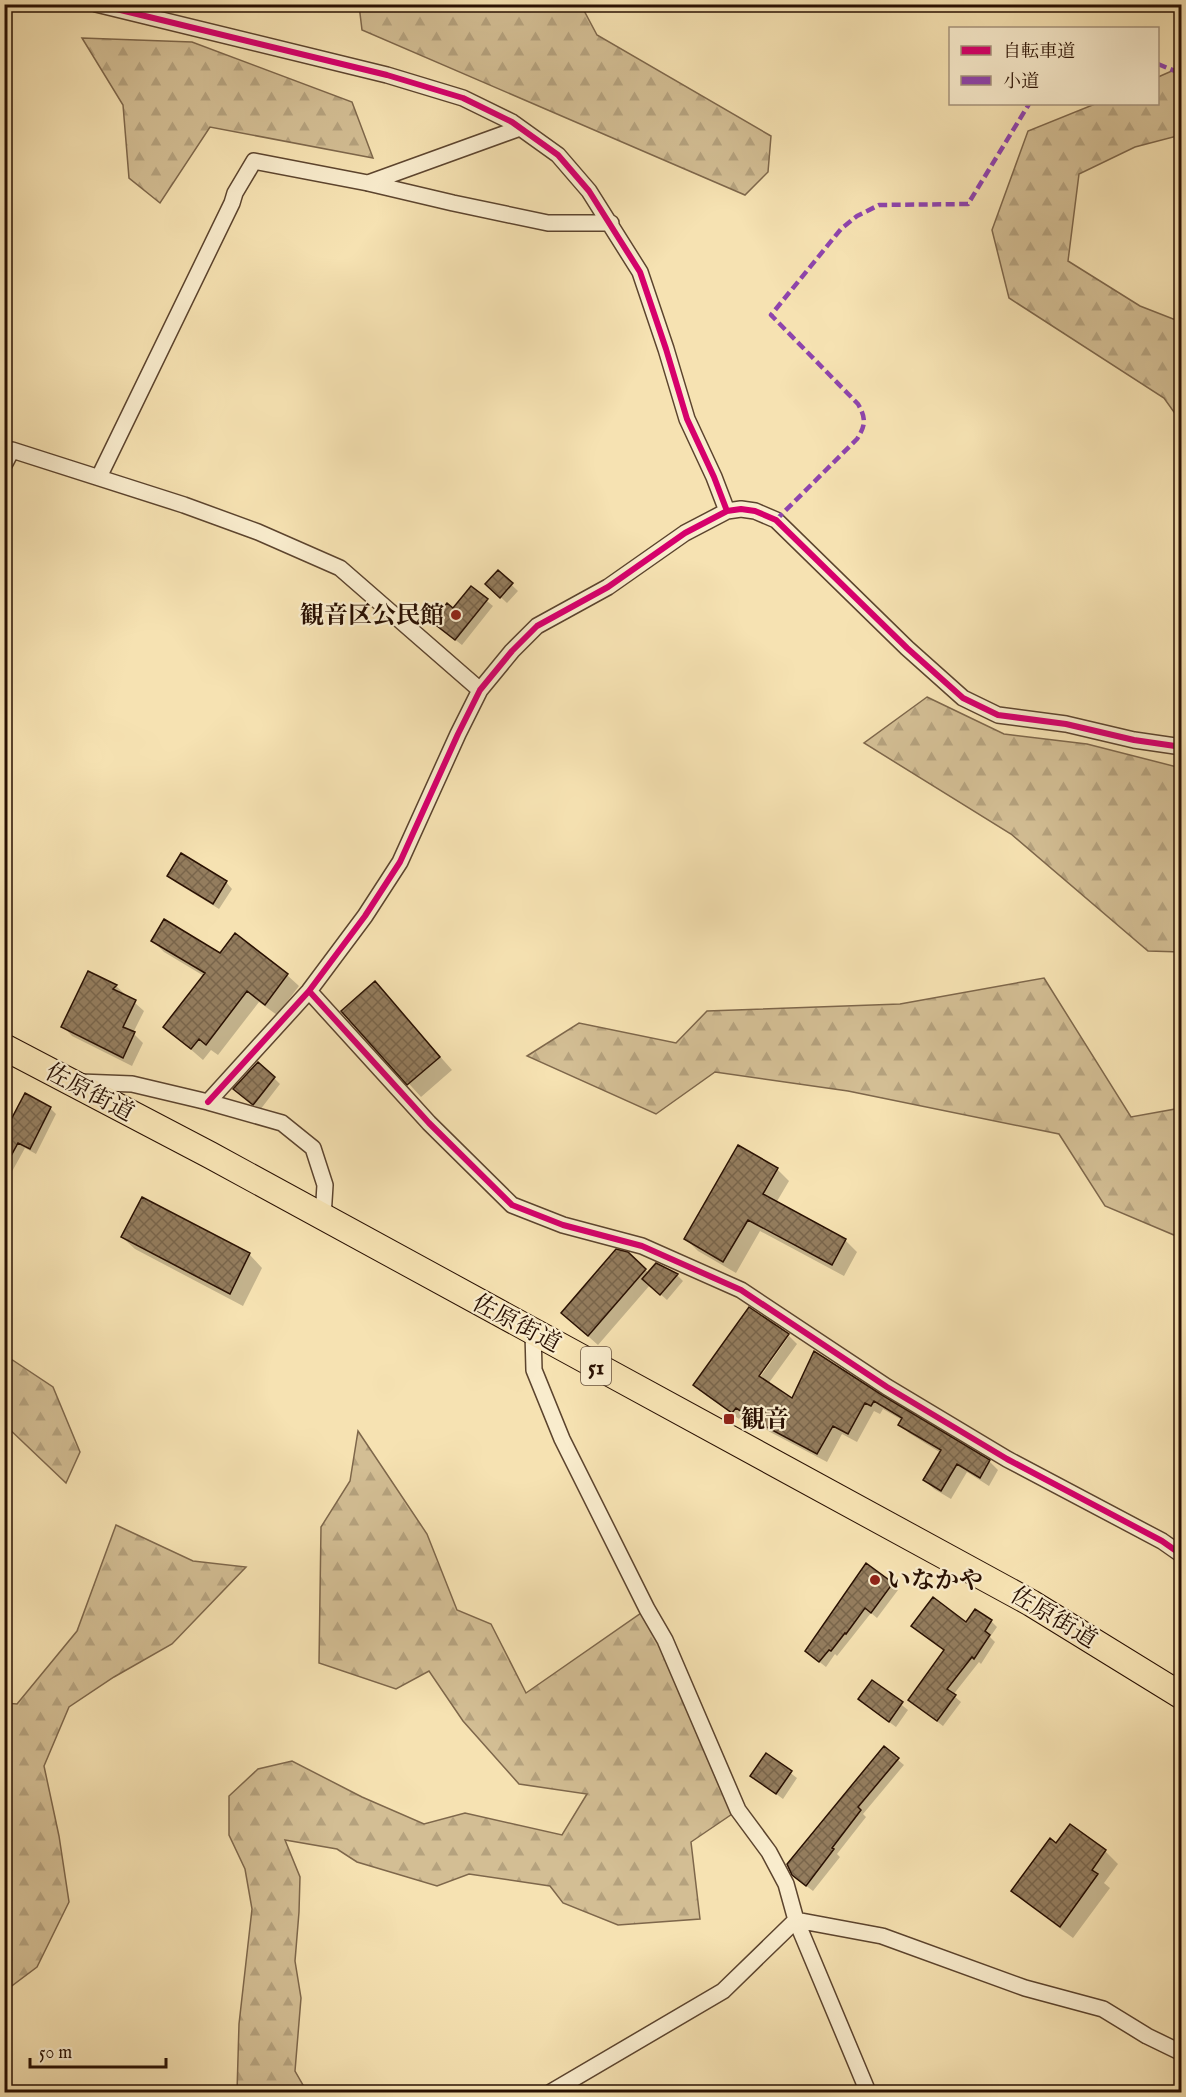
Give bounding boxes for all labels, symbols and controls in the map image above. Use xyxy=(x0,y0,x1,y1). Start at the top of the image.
legend xyxy=(949,27,1159,105)
text: 自転車道 xyxy=(1003,41,1075,64)
text: 小道 xyxy=(1003,71,1039,94)
place label: 観音区公民館 xyxy=(300,601,444,632)
marker: 観音区公民館 xyxy=(449,608,463,622)
street label: 佐原街道 xyxy=(40,1057,139,1130)
street label: 佐原街道 xyxy=(467,1288,566,1361)
road number: 51 xyxy=(581,1347,611,1385)
place label: 観音 xyxy=(741,1405,789,1436)
marker: 観音 xyxy=(722,1412,736,1426)
place label: いなかや xyxy=(887,1566,983,1597)
marker: いなかや xyxy=(868,1573,882,1587)
street label: 佐原街道 xyxy=(1004,1580,1102,1656)
scale bar xyxy=(30,2031,166,2069)
text: 50 m xyxy=(39,2042,72,2065)

